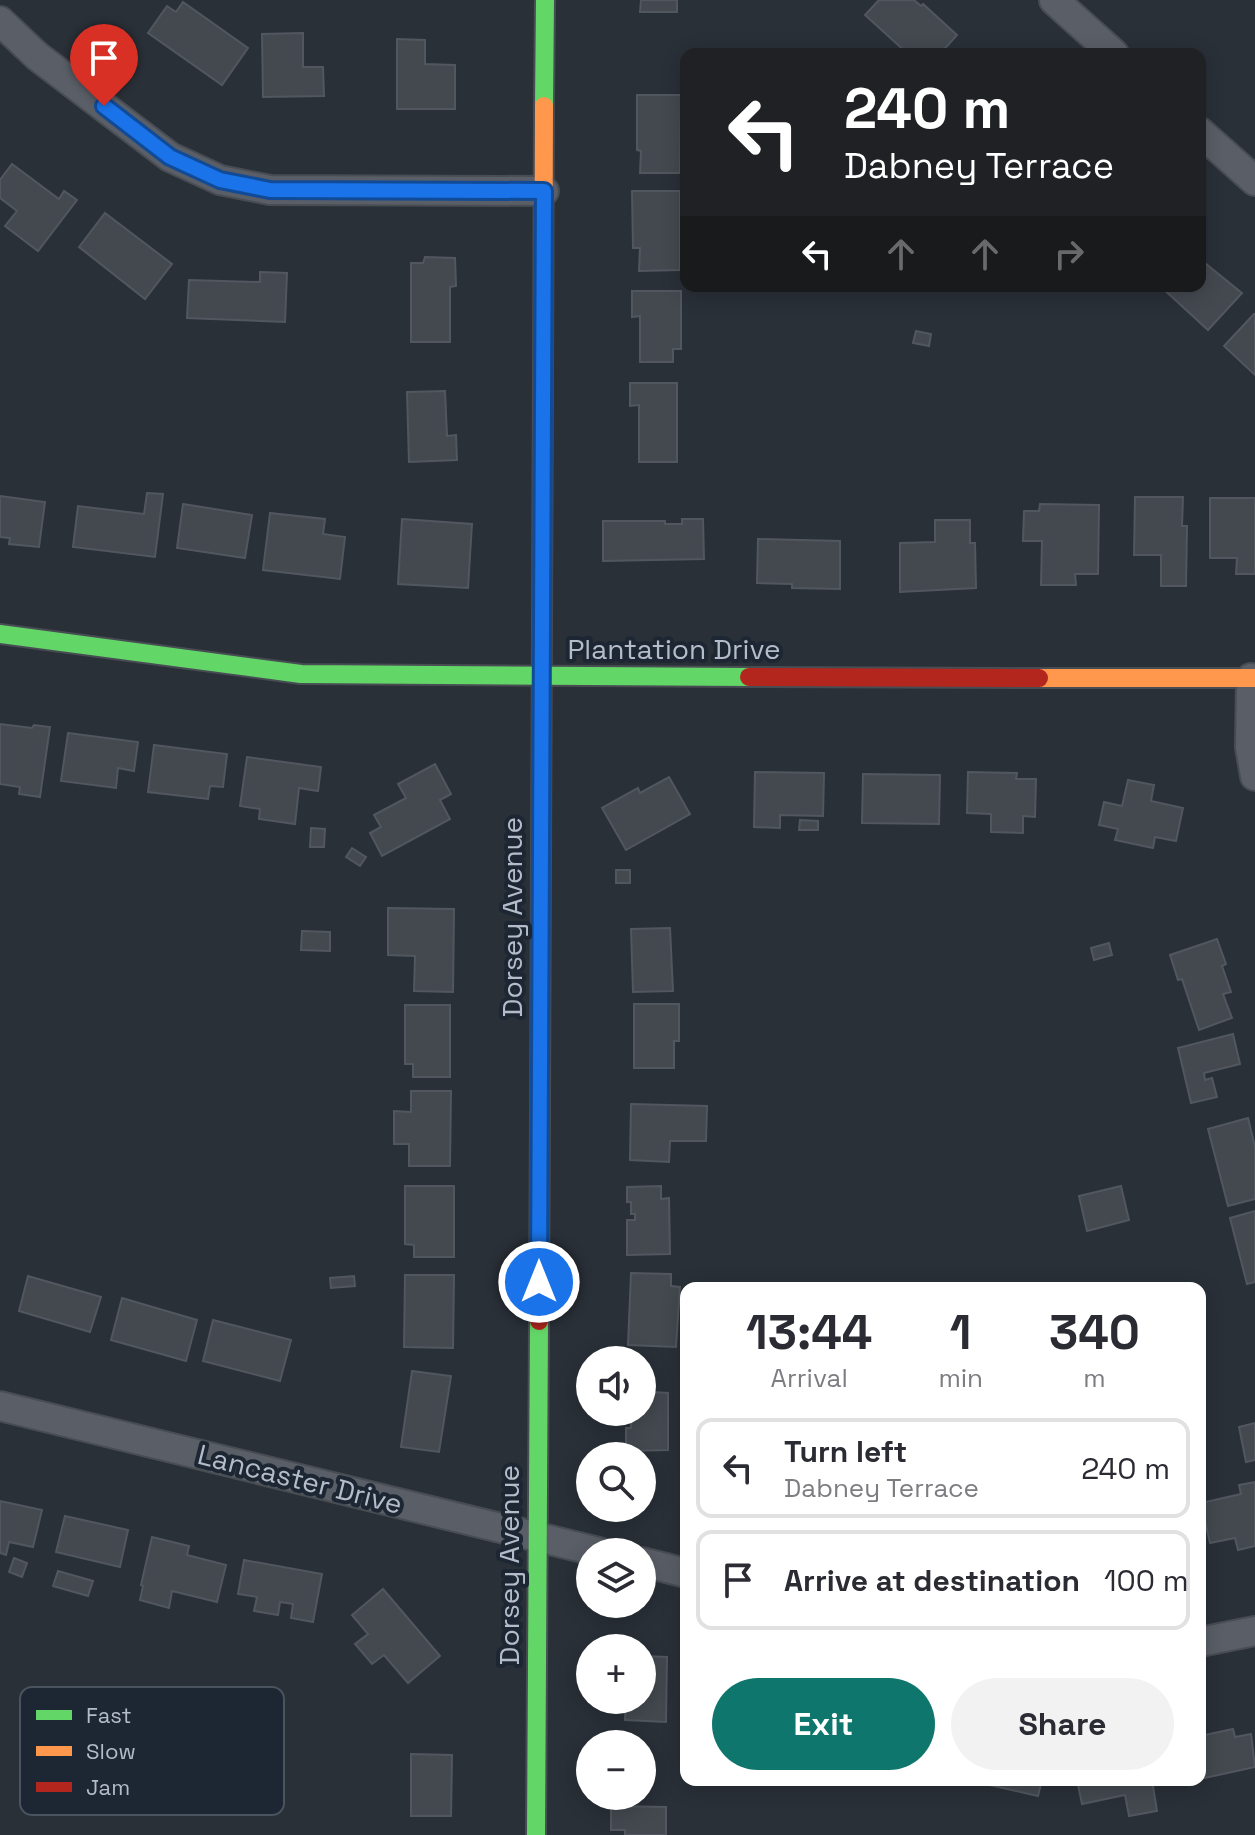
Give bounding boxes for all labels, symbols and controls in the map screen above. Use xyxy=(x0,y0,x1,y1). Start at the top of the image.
pin xyxy=(70,24,138,106)
icon: arrive xyxy=(82,36,126,80)
text: 240 m xyxy=(844,73,1010,144)
icon: left xyxy=(712,80,816,184)
text: Dabney Terrace xyxy=(844,143,1114,189)
icon: left xyxy=(795,232,839,276)
icon: ahead xyxy=(879,232,923,276)
icon: ahead xyxy=(963,232,1007,276)
icon: right xyxy=(1047,232,1091,276)
street label: Plantation Drive xyxy=(567,631,781,667)
street label: Dorsey Avenue xyxy=(494,817,530,1017)
position arrow xyxy=(497,1240,581,1324)
text: 13:44 xyxy=(746,1302,872,1363)
text: 1 xyxy=(950,1302,972,1363)
text: 340 xyxy=(1049,1302,1140,1363)
map controls xyxy=(576,1346,656,1810)
button: sound xyxy=(576,1346,656,1426)
text: Arrival xyxy=(771,1361,848,1395)
text: min xyxy=(938,1361,983,1395)
text: m xyxy=(1083,1361,1106,1395)
text: Turn left xyxy=(784,1432,907,1471)
street label: Lancaster Drive xyxy=(194,1436,406,1522)
button: search xyxy=(576,1442,656,1522)
icon: left xyxy=(716,1446,760,1490)
text: 240 m xyxy=(1081,1449,1170,1488)
street label: Dorsey Avenue xyxy=(491,1465,527,1665)
text: Dabney Terrace xyxy=(784,1471,979,1505)
button: layers xyxy=(576,1538,656,1618)
icon: arrive xyxy=(716,1558,760,1602)
text: Arrive at destination xyxy=(784,1561,1080,1600)
text: 100 m xyxy=(1104,1561,1189,1600)
button: + xyxy=(576,1634,656,1714)
button: Exit xyxy=(712,1678,935,1770)
button: Share xyxy=(951,1678,1174,1770)
legend xyxy=(20,1687,284,1815)
text: Fast xyxy=(86,1701,132,1729)
button: − xyxy=(576,1730,656,1810)
text: Slow xyxy=(86,1737,136,1765)
text: Jam xyxy=(86,1773,130,1801)

